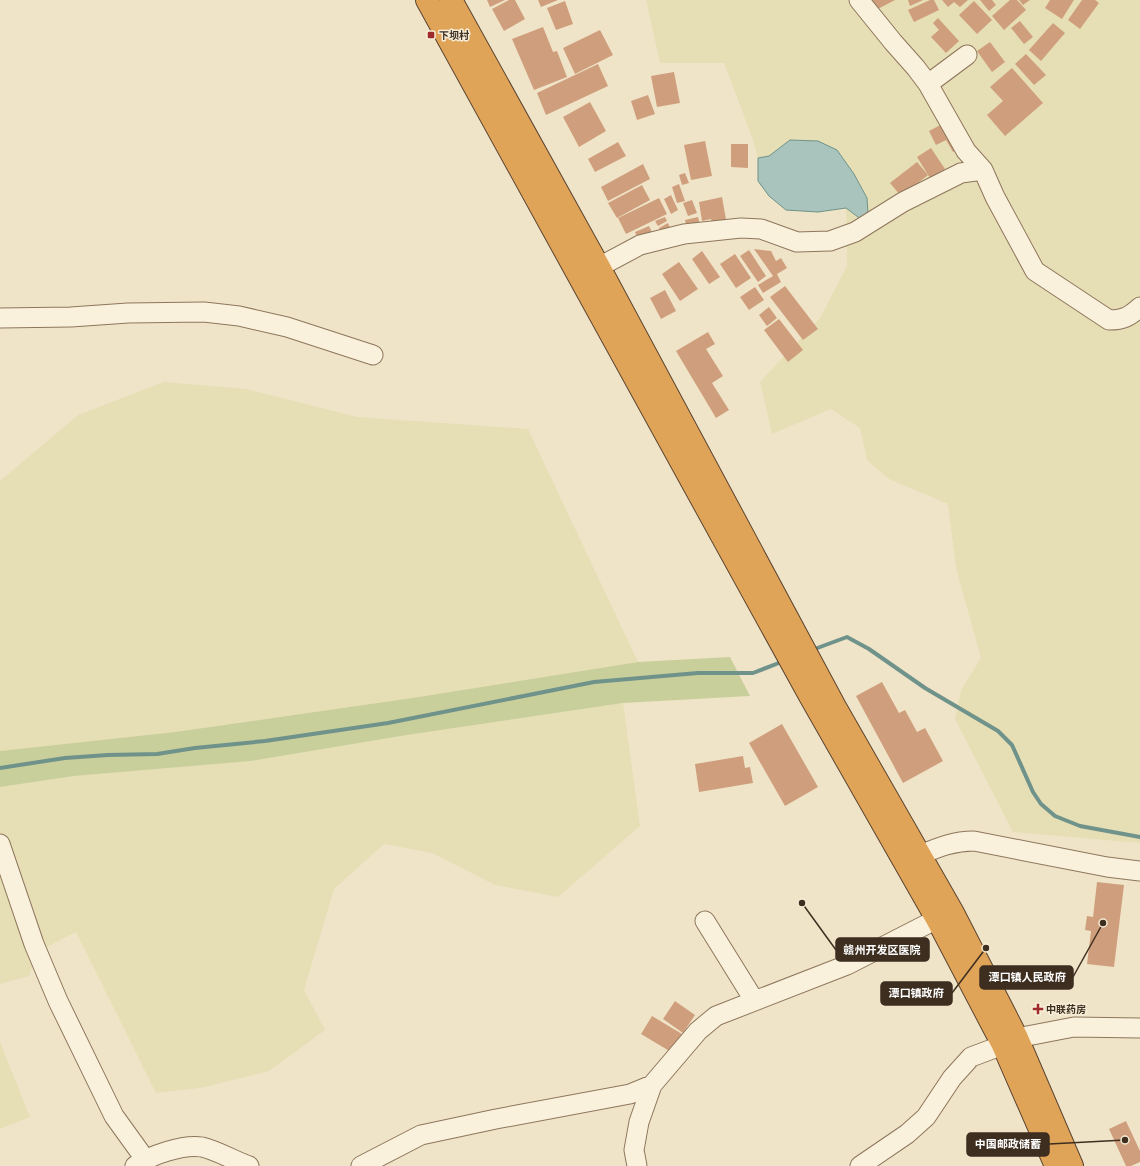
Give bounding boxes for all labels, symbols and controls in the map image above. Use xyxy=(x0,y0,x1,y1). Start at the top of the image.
place label: 下坝村 xyxy=(439,29,469,41)
marker: 下坝村 xyxy=(426,30,436,40)
callout: 赣州开发区医院 xyxy=(836,938,929,961)
text: 赣州开发区医院 xyxy=(844,944,921,956)
callout: 潭口镇人民政府 xyxy=(980,966,1073,989)
text: 潭口镇人民政府 xyxy=(989,971,1066,983)
callout: 潭口镇政府 xyxy=(881,982,952,1005)
text: 潭口镇政府 xyxy=(889,987,944,999)
marker: 中联药房 xyxy=(1033,1004,1043,1014)
place label: 中联药房 xyxy=(1046,1004,1086,1015)
callout: 中国邮政储蓄 xyxy=(967,1133,1049,1156)
text: 中国邮政储蓄 xyxy=(975,1138,1041,1150)

